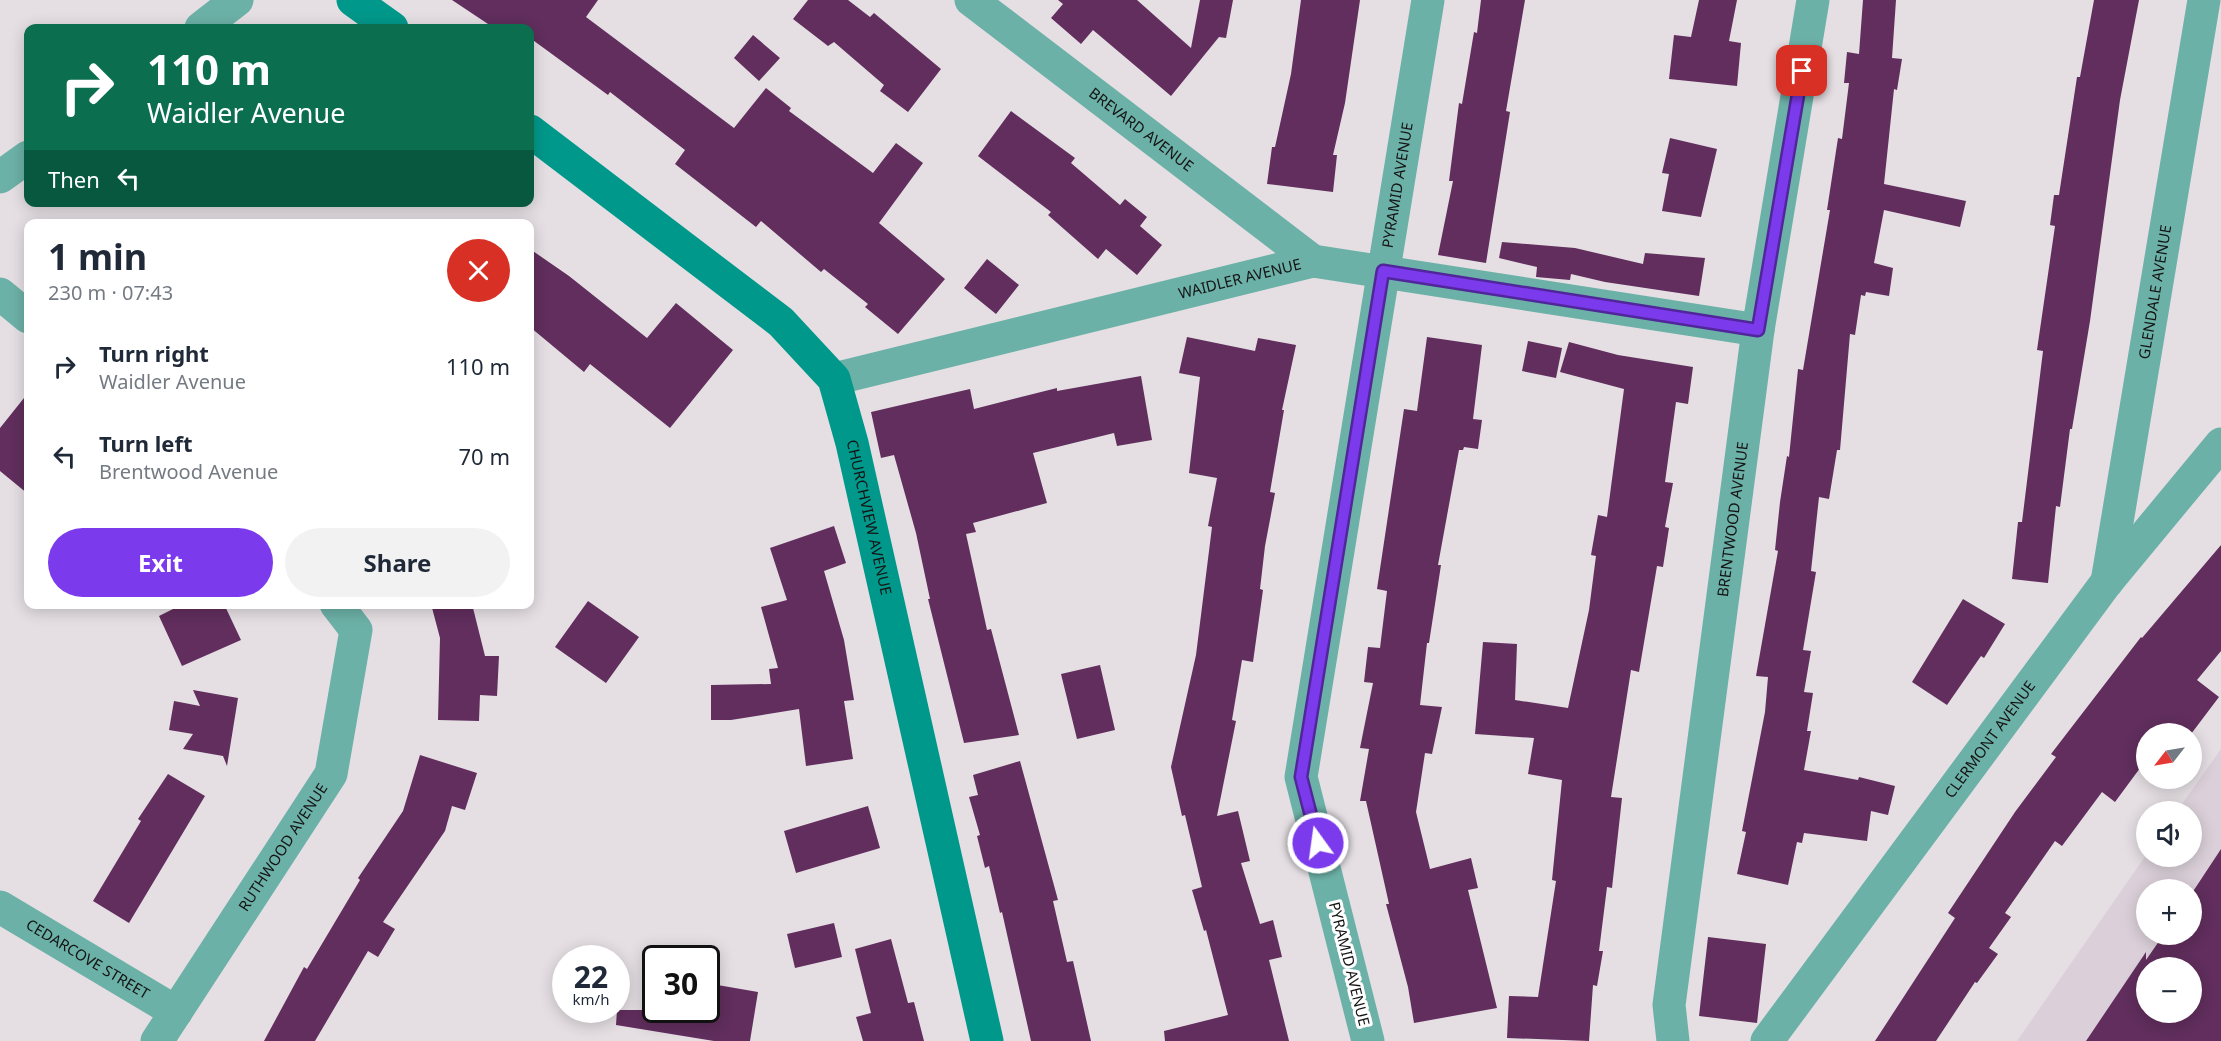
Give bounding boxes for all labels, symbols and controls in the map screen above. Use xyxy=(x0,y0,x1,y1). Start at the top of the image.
text: 110 m xyxy=(147,40,271,97)
pin xyxy=(1776,45,1827,96)
icon: right xyxy=(48,48,126,126)
icon: arrive xyxy=(1785,54,1818,87)
street label: BREVARD AVENUE xyxy=(1085,83,1198,175)
text: Waidler Avenue xyxy=(147,94,345,131)
street label: PYRAMID AVENUE xyxy=(1377,121,1417,249)
icon: left xyxy=(112,162,145,195)
text: Then xyxy=(48,164,100,194)
street label: GLENDALE AVENUE xyxy=(2133,223,2175,361)
text: 1 min xyxy=(48,232,147,281)
button: close xyxy=(447,239,510,302)
street label: WAIDLER AVENUE xyxy=(1176,253,1303,303)
text: 230 m · 07:43 xyxy=(48,279,173,306)
text: Turn right xyxy=(99,338,209,368)
icon: right xyxy=(48,350,81,383)
text: 110 m xyxy=(446,351,510,381)
text: Waidler Avenue xyxy=(99,368,246,395)
text: Turn left xyxy=(99,428,193,458)
street label: CHURCHVIEW AVENUE xyxy=(843,437,897,597)
icon: left xyxy=(48,440,81,473)
street label: BRENTWOOD AVENUE xyxy=(1712,440,1752,598)
text: 70 m xyxy=(459,441,510,471)
text: Brentwood Avenue xyxy=(99,458,278,485)
button: Exit xyxy=(48,528,273,597)
button: Share xyxy=(285,528,510,597)
street label: CLERMONT AVENUE xyxy=(1939,676,2039,802)
north arrow xyxy=(2136,723,2202,789)
map controls xyxy=(2136,723,2202,1023)
street label: RUTHWOOD AVENUE xyxy=(233,779,331,915)
button: sound xyxy=(2136,801,2202,867)
position arrow xyxy=(1286,811,1350,875)
button: + xyxy=(2136,879,2202,945)
street label: PYRAMID AVENUE xyxy=(1325,900,1375,1028)
street label: CEDARCOVE STREET xyxy=(23,914,154,1003)
speed limit sign: 30 xyxy=(642,945,720,1023)
text: 22 xyxy=(574,956,608,997)
button: − xyxy=(2136,957,2202,1023)
text: km/h xyxy=(573,989,609,1009)

